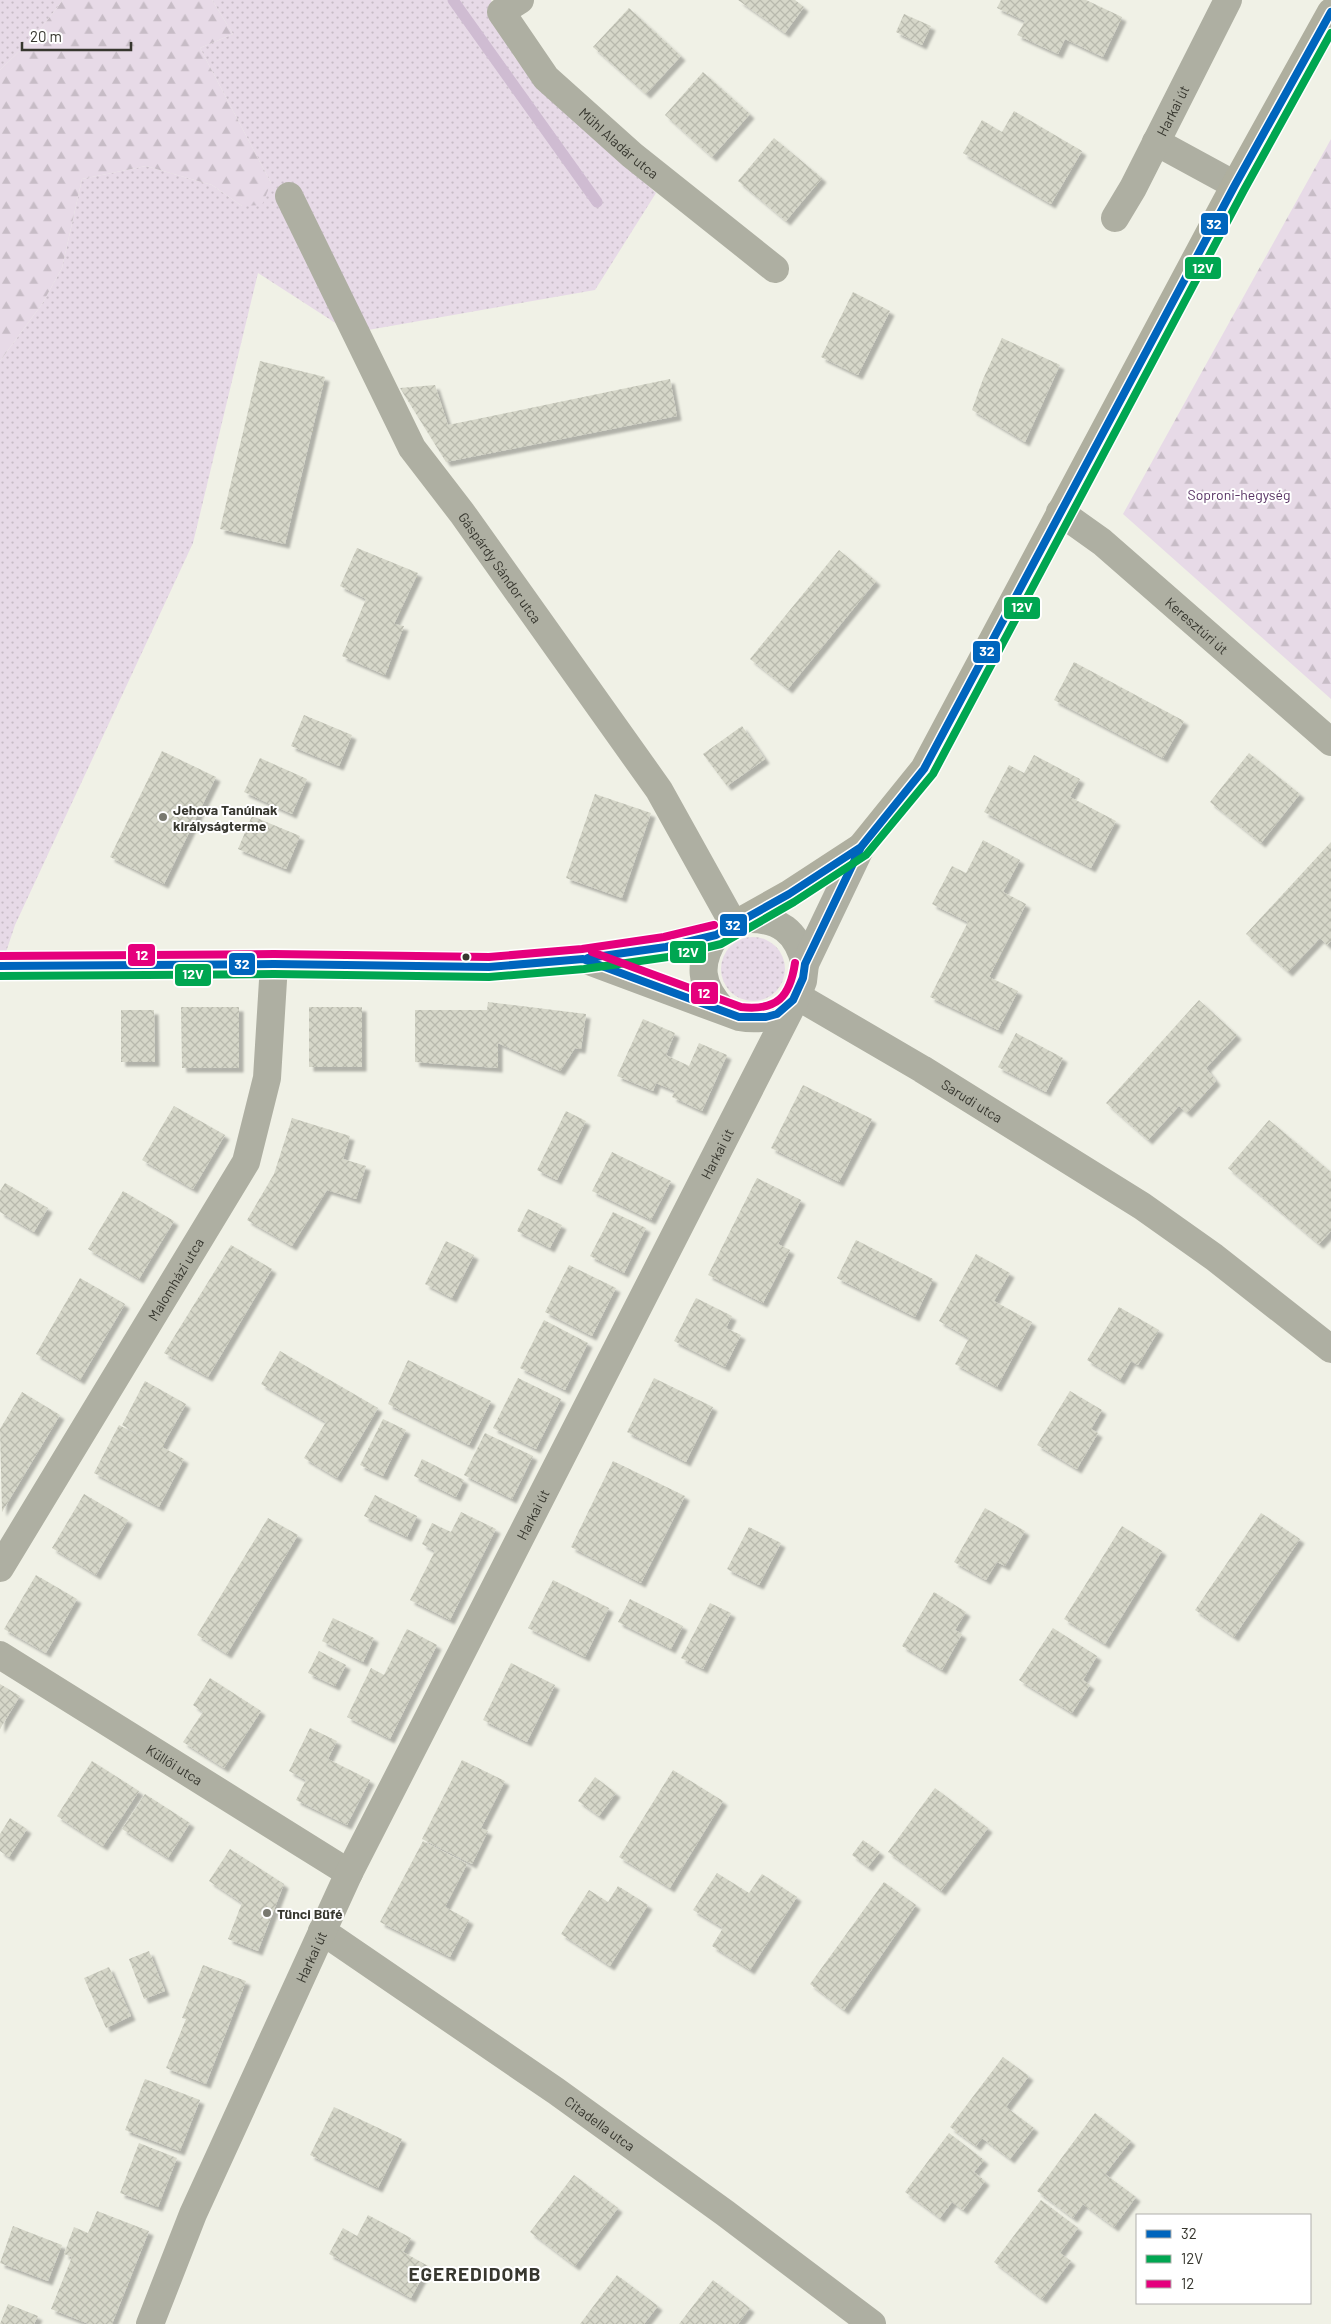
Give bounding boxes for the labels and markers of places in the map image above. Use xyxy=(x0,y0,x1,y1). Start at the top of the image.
place label: Jehova Tanúinak királyságterme xyxy=(173,801,278,834)
marker: Jehova Tanúinak királyságterme xyxy=(157,811,169,823)
unlabelled marker xyxy=(461,952,471,962)
place label: Tünci Büfé xyxy=(277,1905,343,1922)
marker: Tünci Büfé xyxy=(261,1907,273,1919)

